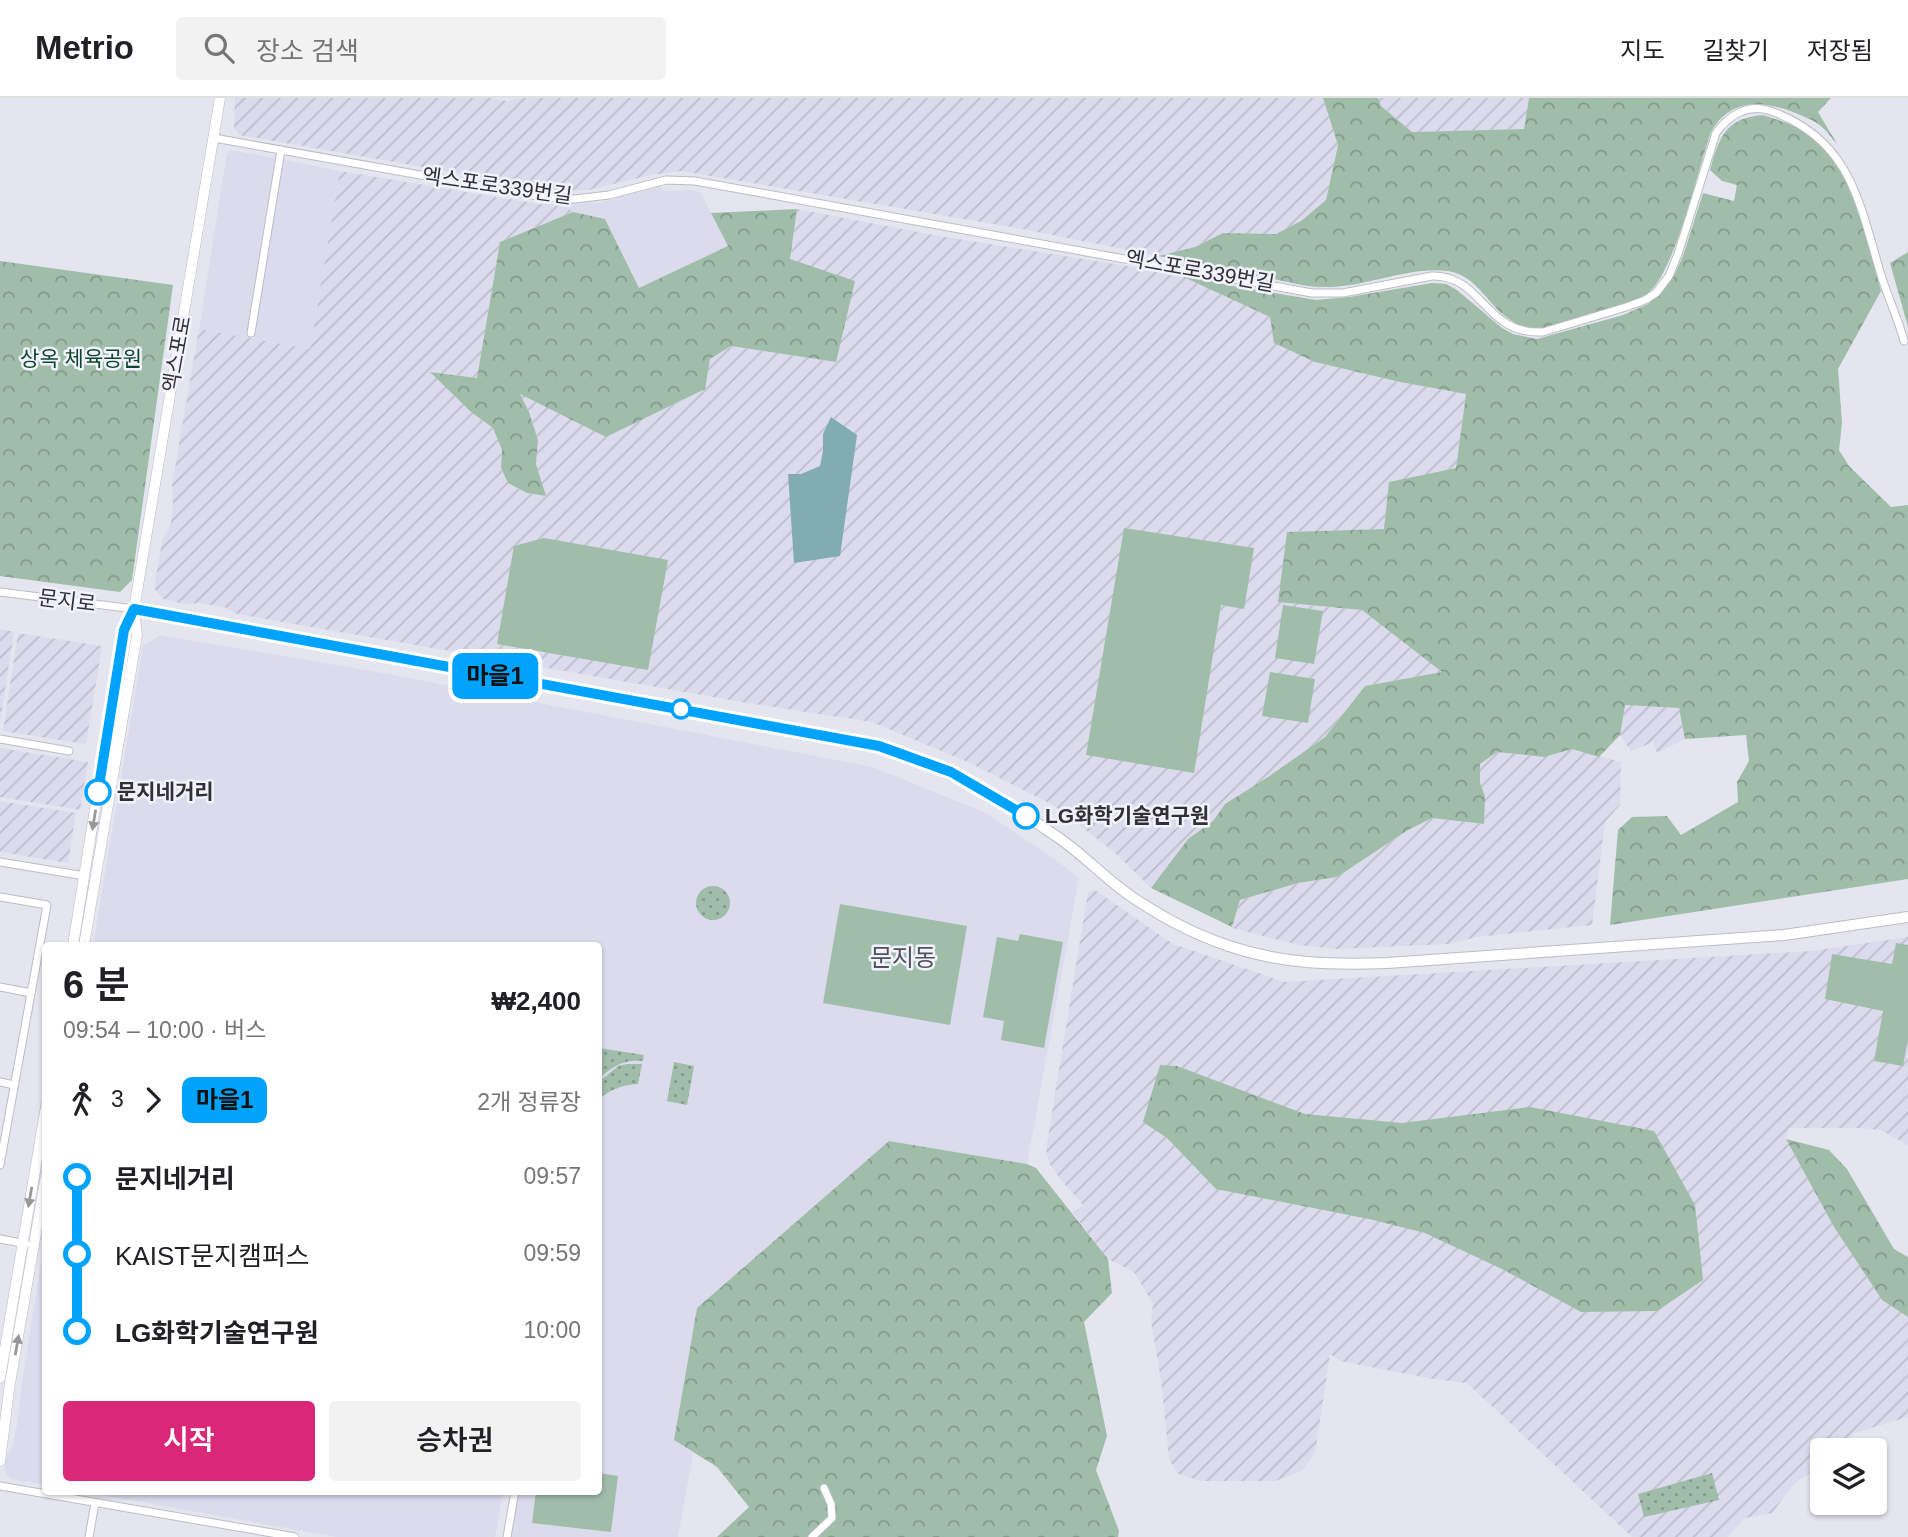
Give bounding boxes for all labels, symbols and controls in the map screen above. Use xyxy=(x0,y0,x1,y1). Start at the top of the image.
search box xyxy=(176,17,666,80)
text: Metrio xyxy=(35,29,134,66)
icon: search xyxy=(200,29,238,67)
text: 장소 검색 xyxy=(256,36,359,66)
text: 지도 xyxy=(1620,37,1665,64)
text: 길찾기 xyxy=(1703,37,1769,64)
text: 저장됨 xyxy=(1807,37,1873,64)
street label: 엑스포로339번길 xyxy=(421,164,573,207)
street label: 엑스포로339번길 xyxy=(1124,246,1276,295)
street label: 엑스포로 xyxy=(158,314,195,394)
park label: 상옥 체육공원 xyxy=(20,347,142,370)
street label: 문지로 xyxy=(37,586,97,615)
line badge: 마을1 xyxy=(455,653,535,699)
text: 마을1 xyxy=(466,662,524,689)
unlabelled marker xyxy=(671,699,691,719)
marker: 문지네거리 xyxy=(85,779,111,805)
place label: 문지네거리 xyxy=(117,780,214,803)
marker: LG화학기술연구원 xyxy=(1013,803,1039,829)
place label: LG화학기술연구원 xyxy=(1045,804,1209,827)
one-way arrow xyxy=(88,809,99,831)
district label: 문지동 xyxy=(870,944,936,971)
text: 6 분 xyxy=(63,964,130,1006)
text: ₩2,400 xyxy=(491,986,581,1016)
text: 09:54 – 10:00 · 버스 xyxy=(63,1017,266,1043)
icon: walk xyxy=(63,1081,101,1119)
icon: forward xyxy=(134,1081,172,1119)
text: 3 xyxy=(111,1086,124,1112)
text: 마을1 xyxy=(196,1086,253,1113)
text: 2개 정류장 xyxy=(477,1089,581,1115)
text: 09:57 xyxy=(523,1163,581,1189)
text: 문지네거리 xyxy=(115,1164,235,1194)
one-way arrow xyxy=(24,1186,35,1208)
text: 09:59 xyxy=(523,1240,581,1266)
text: KAIST문지캠퍼스 xyxy=(115,1241,310,1271)
text: 10:00 xyxy=(523,1317,581,1343)
text: LG화학기술연구원 xyxy=(115,1318,319,1348)
one-way arrow xyxy=(12,1334,23,1356)
button: 시작 xyxy=(63,1401,315,1481)
button: 승차권 xyxy=(329,1401,581,1481)
map controls xyxy=(1810,1438,1887,1515)
button: layers xyxy=(1810,1438,1887,1515)

